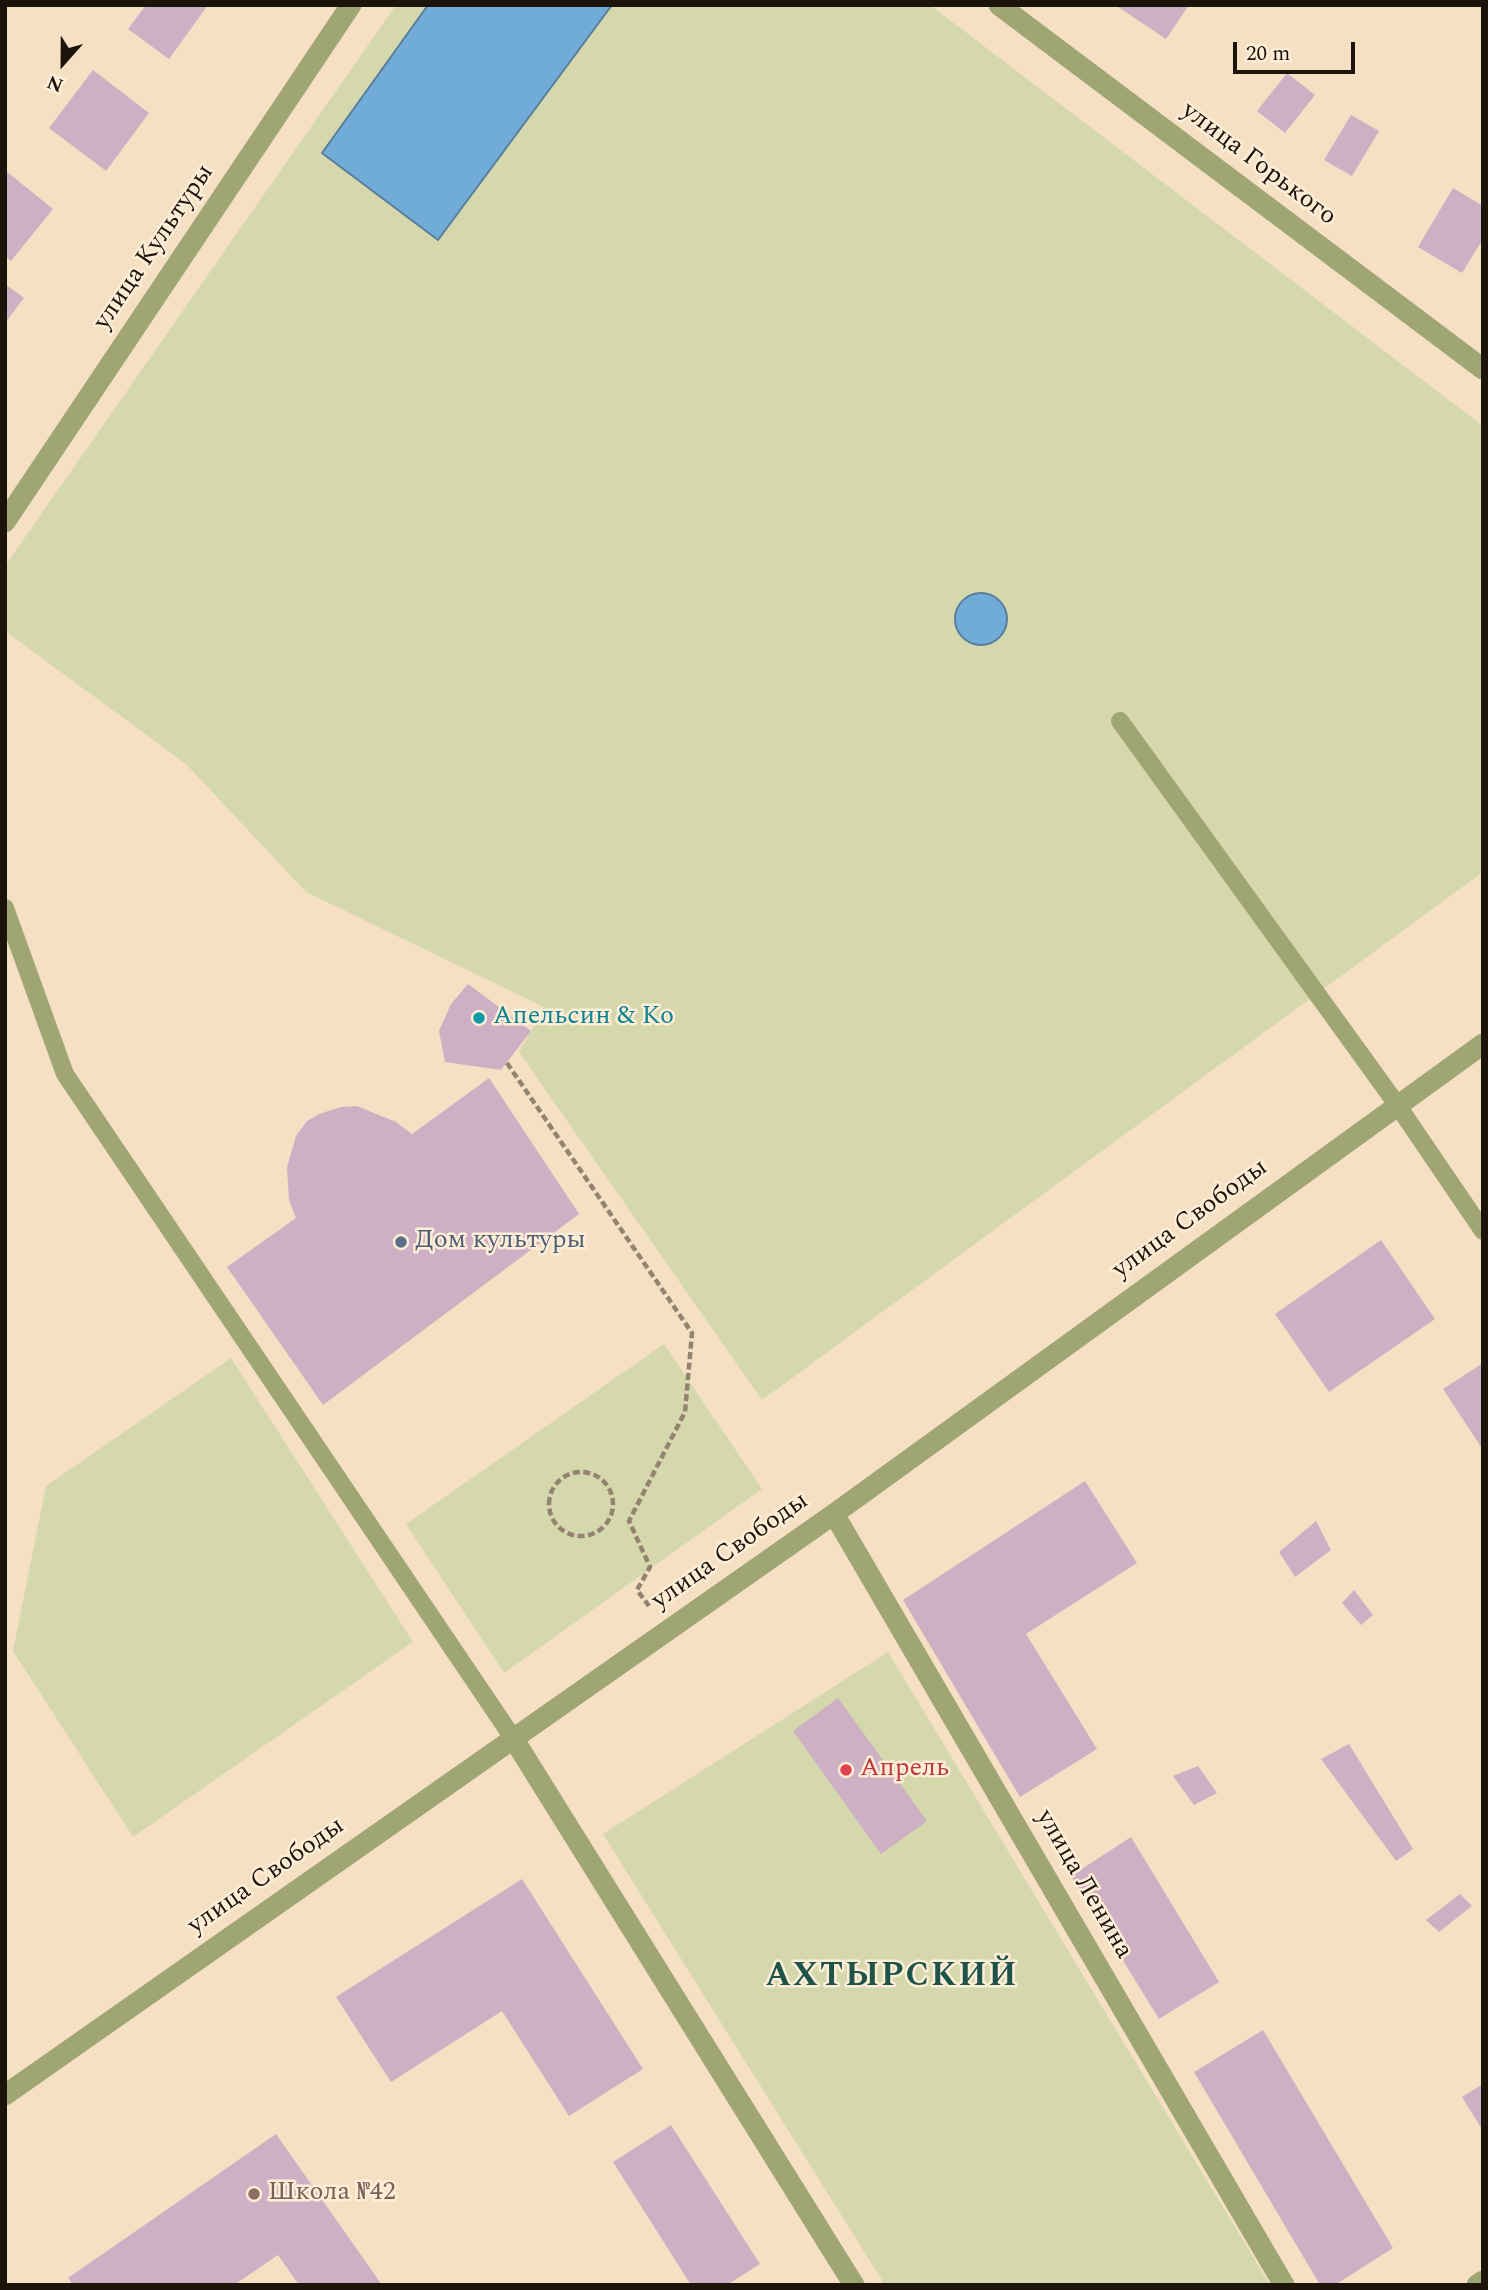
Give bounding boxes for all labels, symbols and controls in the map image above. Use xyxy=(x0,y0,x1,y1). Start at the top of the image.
north arrow xyxy=(28,28,98,98)
scale bar xyxy=(1236,28,1358,72)
text: 20 m xyxy=(1246,38,1290,70)
text: N xyxy=(43,67,68,99)
street label: улица Горького xyxy=(1174,97,1342,233)
street label: улица Культуры xyxy=(88,159,222,337)
place label: Апельсин & Ко xyxy=(493,1002,674,1034)
marker: Апельсин & Ко xyxy=(471,1010,487,1026)
street label: улица Свободы xyxy=(1107,1153,1275,1287)
place label: Дом культуры xyxy=(415,1226,586,1258)
marker: Дом культуры xyxy=(393,1234,409,1250)
street label: улица Свободы xyxy=(647,1486,815,1618)
place label: Апрель xyxy=(860,1754,949,1786)
marker: Апрель xyxy=(838,1762,854,1778)
street label: улица Ленина xyxy=(1028,1805,1138,1965)
street label: улица Свободы xyxy=(183,1811,351,1943)
district label: АХТЫРСКИЙ xyxy=(767,1959,1017,1999)
place label: Школа №42 xyxy=(268,2178,396,2210)
marker: Школа №42 xyxy=(246,2186,262,2202)

